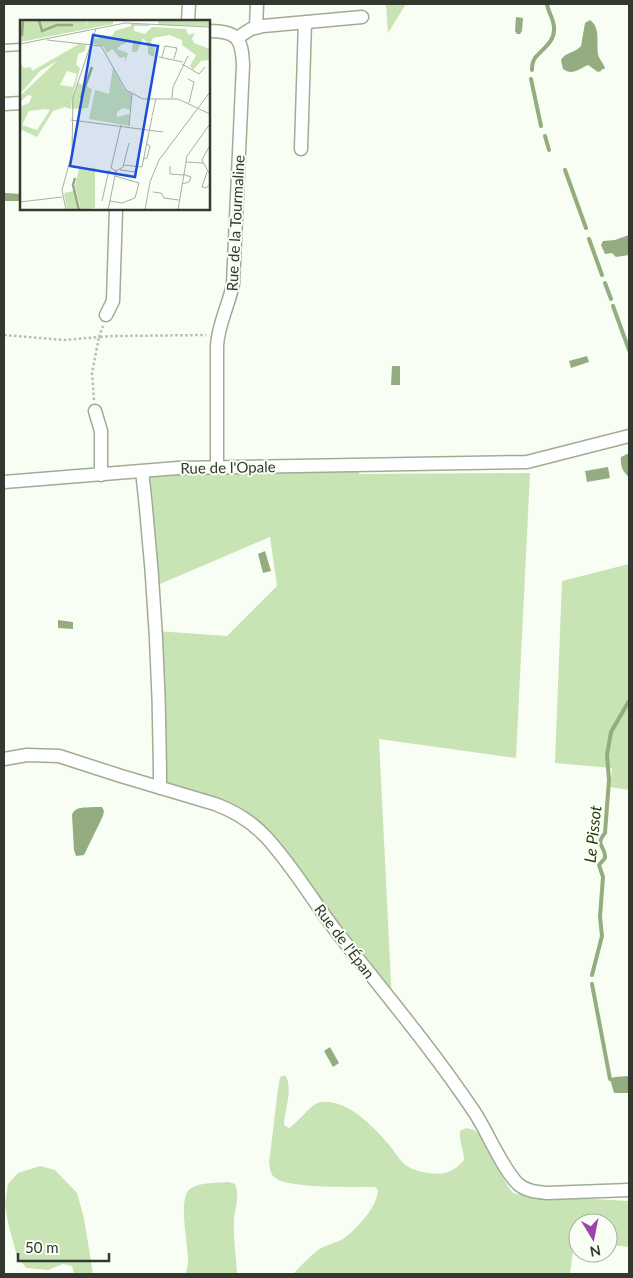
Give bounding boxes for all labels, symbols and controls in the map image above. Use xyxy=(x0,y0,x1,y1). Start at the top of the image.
inset map xyxy=(20,20,210,210)
street label: Rue de la Tourmaline xyxy=(222,154,248,292)
street label: Rue de l'Opale xyxy=(180,457,276,477)
water label: Le Pissot xyxy=(580,804,604,864)
street label: Rue de l'Épan xyxy=(311,900,379,982)
north arrow xyxy=(568,1213,618,1263)
scale bar xyxy=(18,1230,109,1262)
text: 50 m xyxy=(25,1238,59,1256)
text: N xyxy=(589,1242,602,1261)

